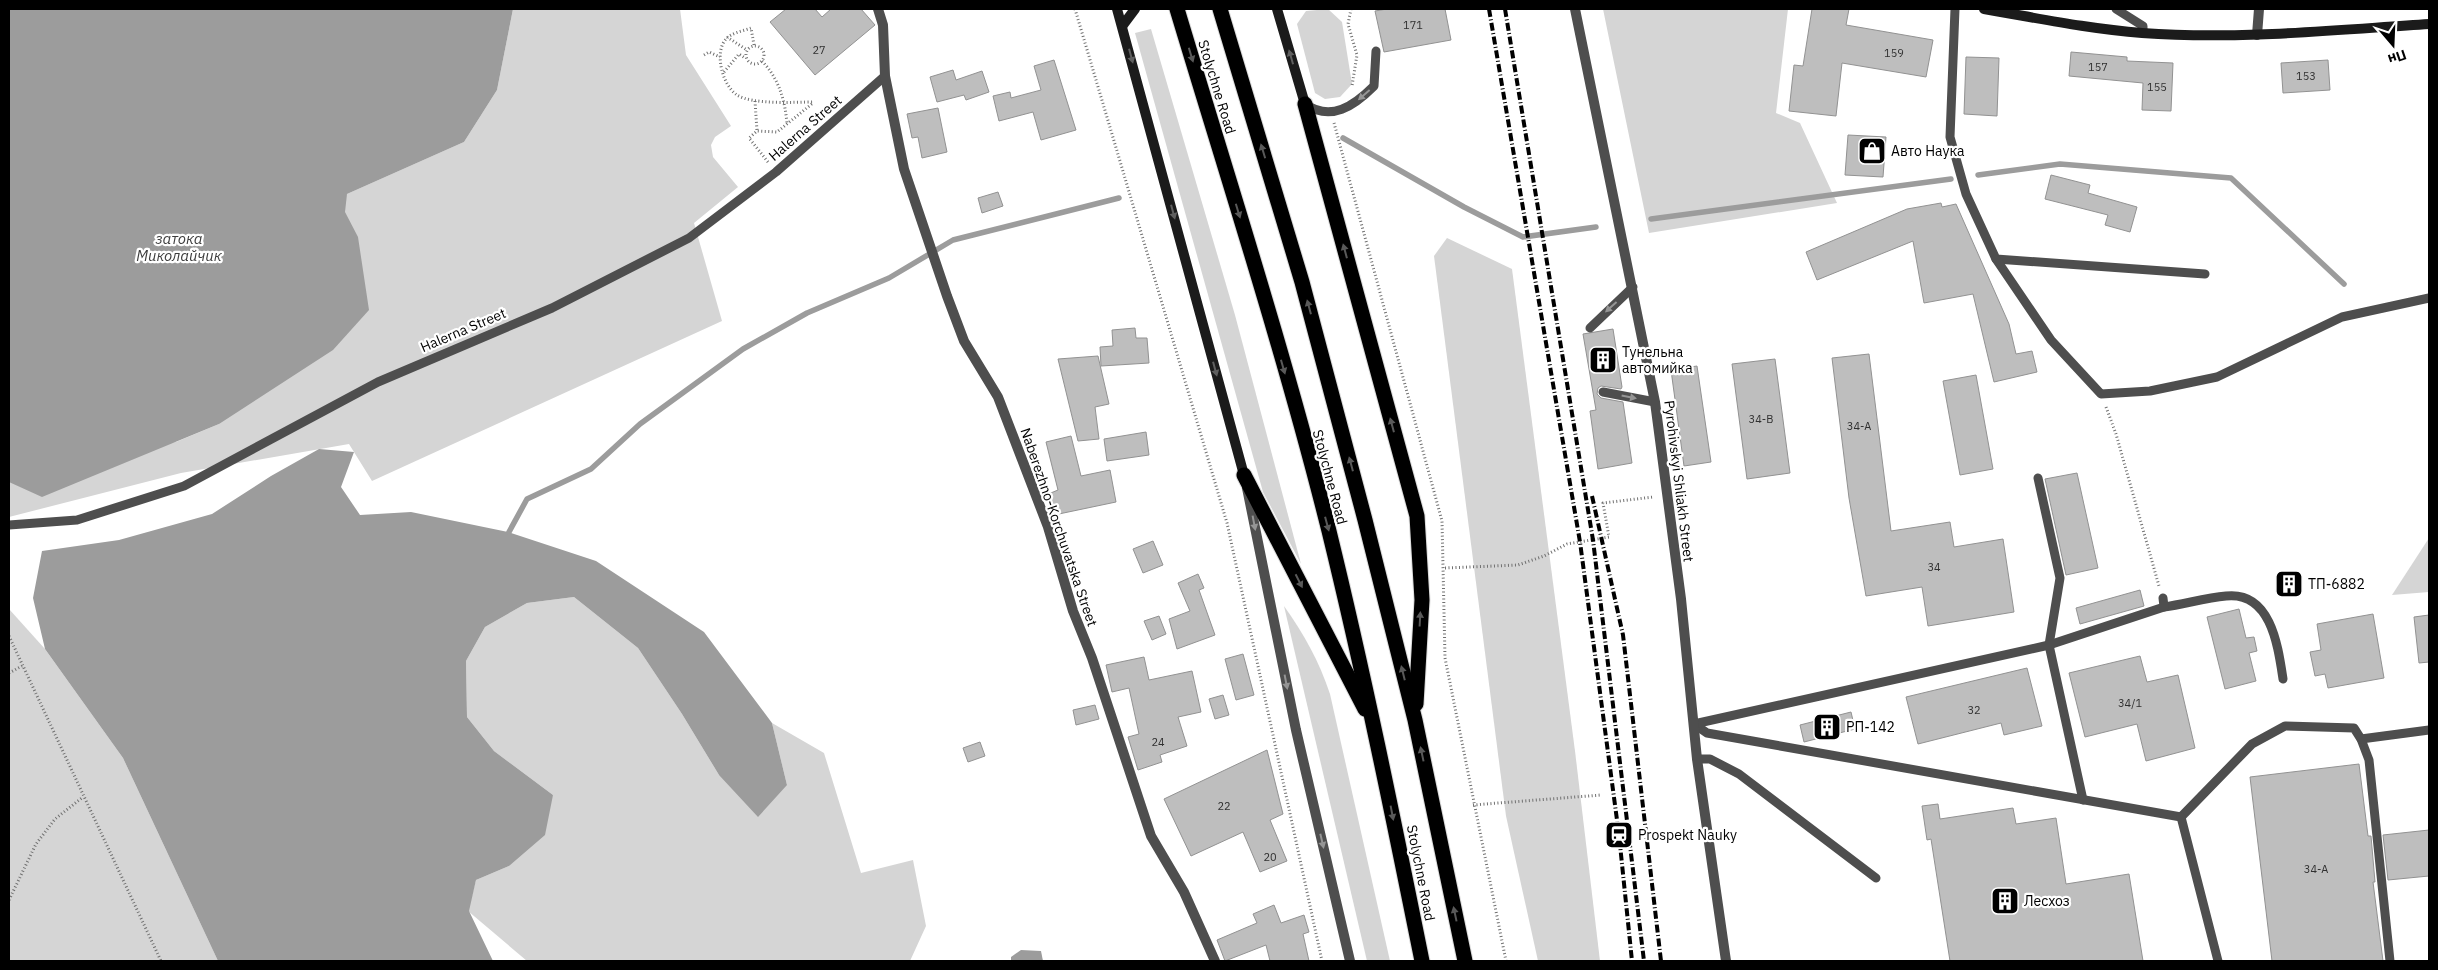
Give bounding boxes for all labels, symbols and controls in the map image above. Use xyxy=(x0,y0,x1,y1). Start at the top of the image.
house number: 171 xyxy=(1403,18,1423,32)
north arrow xyxy=(2368,20,2418,70)
street label: Stolychne Road xyxy=(1194,38,1240,136)
house number: 27 xyxy=(812,43,826,57)
house number: 159 xyxy=(1884,46,1904,60)
text: Пн xyxy=(2386,46,2409,69)
one-way arrow xyxy=(1127,48,1135,63)
one-way arrow xyxy=(1187,48,1195,63)
one-way arrow xyxy=(1287,50,1295,65)
house number: 157 xyxy=(2088,60,2108,74)
house number: 153 xyxy=(2296,69,2316,83)
house number: 155 xyxy=(2147,80,2167,94)
one-way arrow xyxy=(1357,90,1370,101)
street label: Halerna Street xyxy=(765,91,845,165)
shop icon: Авто Наука xyxy=(1857,136,1887,166)
place label: Авто Наука xyxy=(1891,142,1965,160)
one-way arrow xyxy=(1259,144,1267,159)
one-way arrow xyxy=(1234,204,1242,219)
one-way arrow xyxy=(1169,205,1177,220)
water label: затока Миколайчик xyxy=(136,229,223,265)
one-way arrow xyxy=(1341,244,1349,259)
one-way arrow xyxy=(1305,300,1313,315)
one-way arrow xyxy=(1606,301,1618,313)
street label: Halerna Street xyxy=(418,304,509,356)
place label: Тунельна автомийка xyxy=(1622,343,1693,377)
building icon: Тунельна автомийка xyxy=(1588,345,1618,375)
one-way arrow xyxy=(1279,360,1287,375)
one-way arrow xyxy=(1212,362,1220,377)
one-way arrow xyxy=(1622,393,1637,401)
street label: Pyrohivskyi Shliakh Street xyxy=(1660,399,1698,563)
house number: 34-В xyxy=(1749,412,1773,426)
one-way arrow xyxy=(1388,418,1396,433)
house number: 34-А xyxy=(1847,419,1871,433)
street label: Naberezhno-Korchuvatska Street xyxy=(1017,425,1102,629)
street label: Stolychne Road xyxy=(1309,428,1351,526)
one-way arrow xyxy=(1346,457,1354,472)
one-way arrow xyxy=(1250,515,1258,531)
one-way arrow xyxy=(1323,516,1331,531)
house number: 34 xyxy=(1927,560,1941,574)
building icon: ТП-6882 xyxy=(2274,569,2304,599)
one-way arrow xyxy=(1295,573,1303,588)
place label: ТП-6882 xyxy=(2308,575,2365,593)
one-way arrow xyxy=(1417,611,1425,627)
one-way arrow xyxy=(1399,665,1407,680)
one-way arrow xyxy=(1282,675,1290,690)
house number: 34/1 xyxy=(2118,696,2142,710)
house number: 32 xyxy=(1967,703,1981,717)
building icon: РП-142 xyxy=(1812,712,1842,742)
place label: РП-142 xyxy=(1846,718,1895,736)
house number: 24 xyxy=(1151,735,1165,749)
one-way arrow xyxy=(1418,747,1426,762)
house number: 22 xyxy=(1217,799,1231,813)
one-way arrow xyxy=(1389,805,1397,821)
station icon: Prospekt Nauky xyxy=(1604,820,1634,850)
street label: Stolychne Road xyxy=(1403,823,1439,923)
place label: Prospekt Nauky xyxy=(1638,826,1737,844)
one-way arrow xyxy=(1318,833,1326,848)
house number: 20 xyxy=(1263,850,1277,864)
house number: 34-А xyxy=(2304,862,2328,876)
building icon: Лесхоз xyxy=(1990,886,2020,916)
place label: Лесхоз xyxy=(2024,892,2070,910)
one-way arrow xyxy=(1451,906,1459,921)

